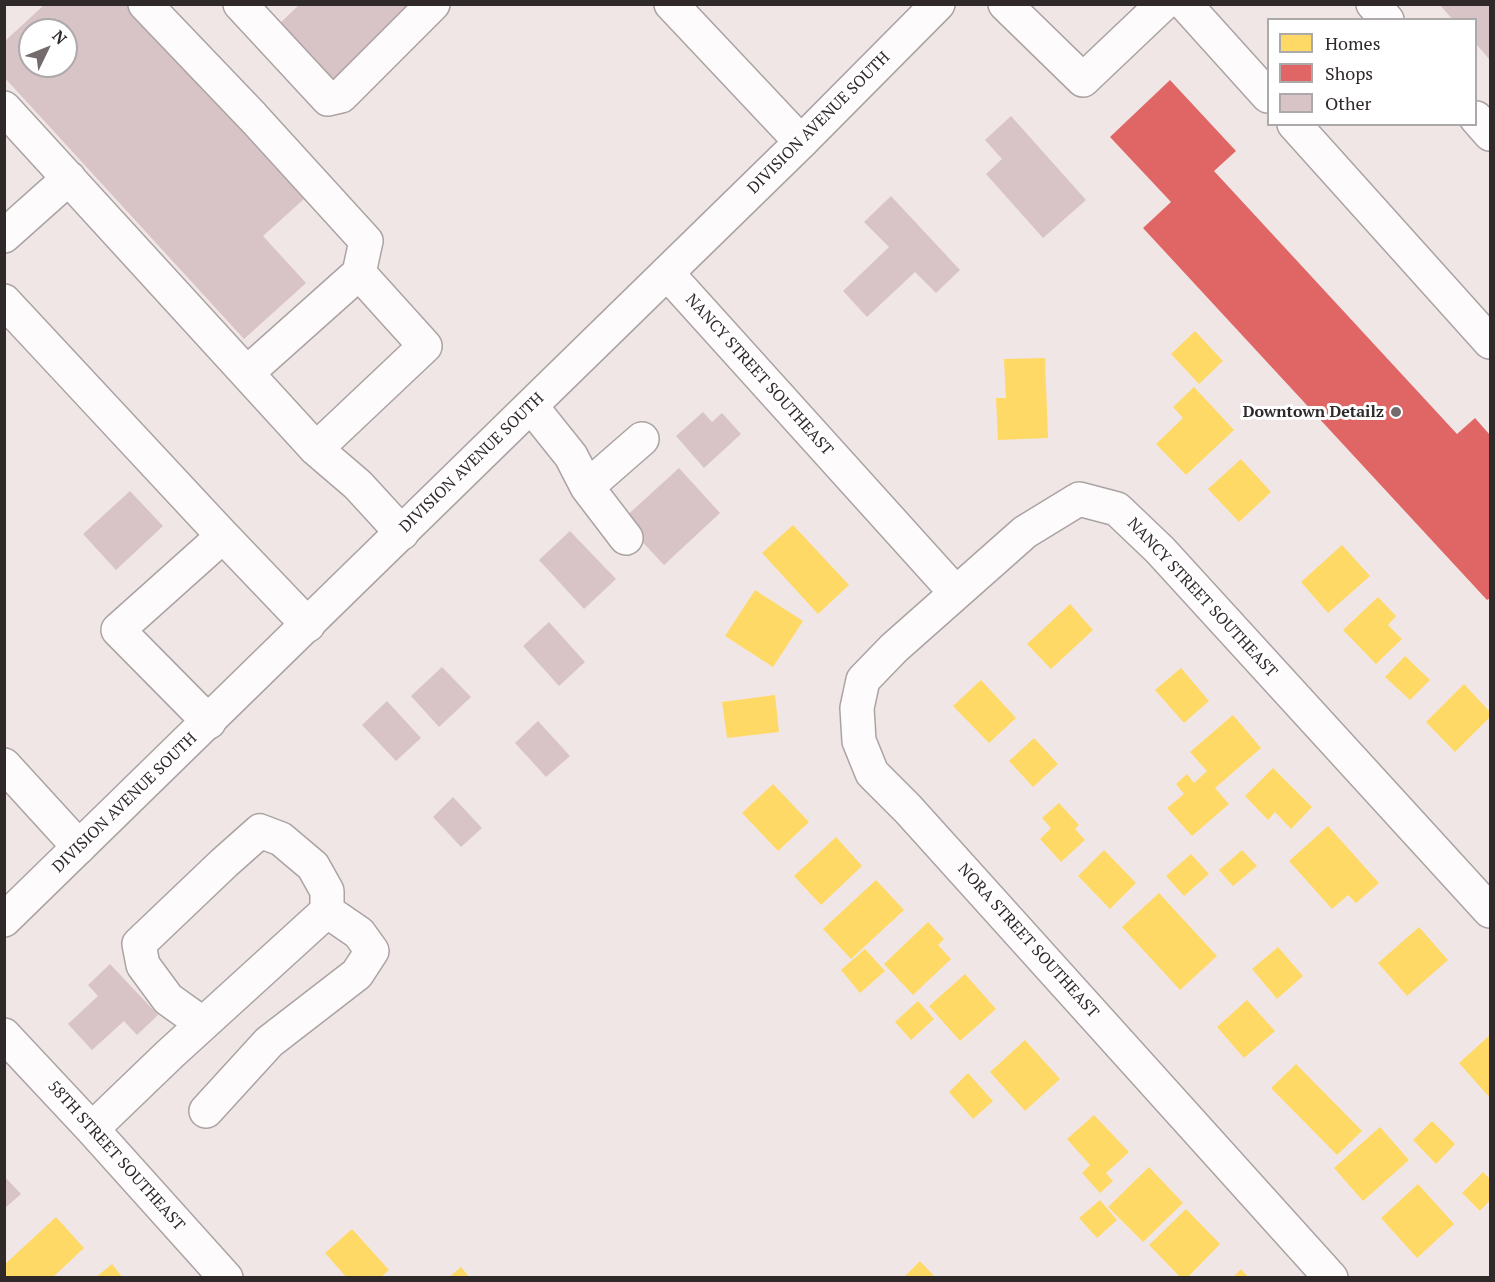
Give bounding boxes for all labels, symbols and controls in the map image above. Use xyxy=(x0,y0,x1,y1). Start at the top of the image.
north arrow xyxy=(18,18,78,78)
legend xyxy=(1267,18,1477,126)
text: N xyxy=(48,25,72,49)
text: Homes xyxy=(1325,31,1380,55)
street label: DIVISION AVENUE SOUTH xyxy=(744,48,894,198)
text: Shops xyxy=(1325,61,1373,85)
text: Other xyxy=(1325,91,1372,115)
street label: NANCY STREET SOUTHEAST xyxy=(681,290,837,460)
street label: DIVISION AVENUE SOUTH xyxy=(396,389,548,537)
place label: Downtown Detailz xyxy=(1243,402,1384,422)
marker: Downtown Detailz xyxy=(1389,405,1403,419)
street label: NANCY STREET SOUTHEAST xyxy=(1123,514,1281,682)
street label: DIVISION AVENUE SOUTH xyxy=(49,729,201,877)
street label: NORA STREET SOUTHEAST xyxy=(954,860,1102,1022)
street label: 58TH STREET SOUTHEAST xyxy=(44,1077,188,1235)

